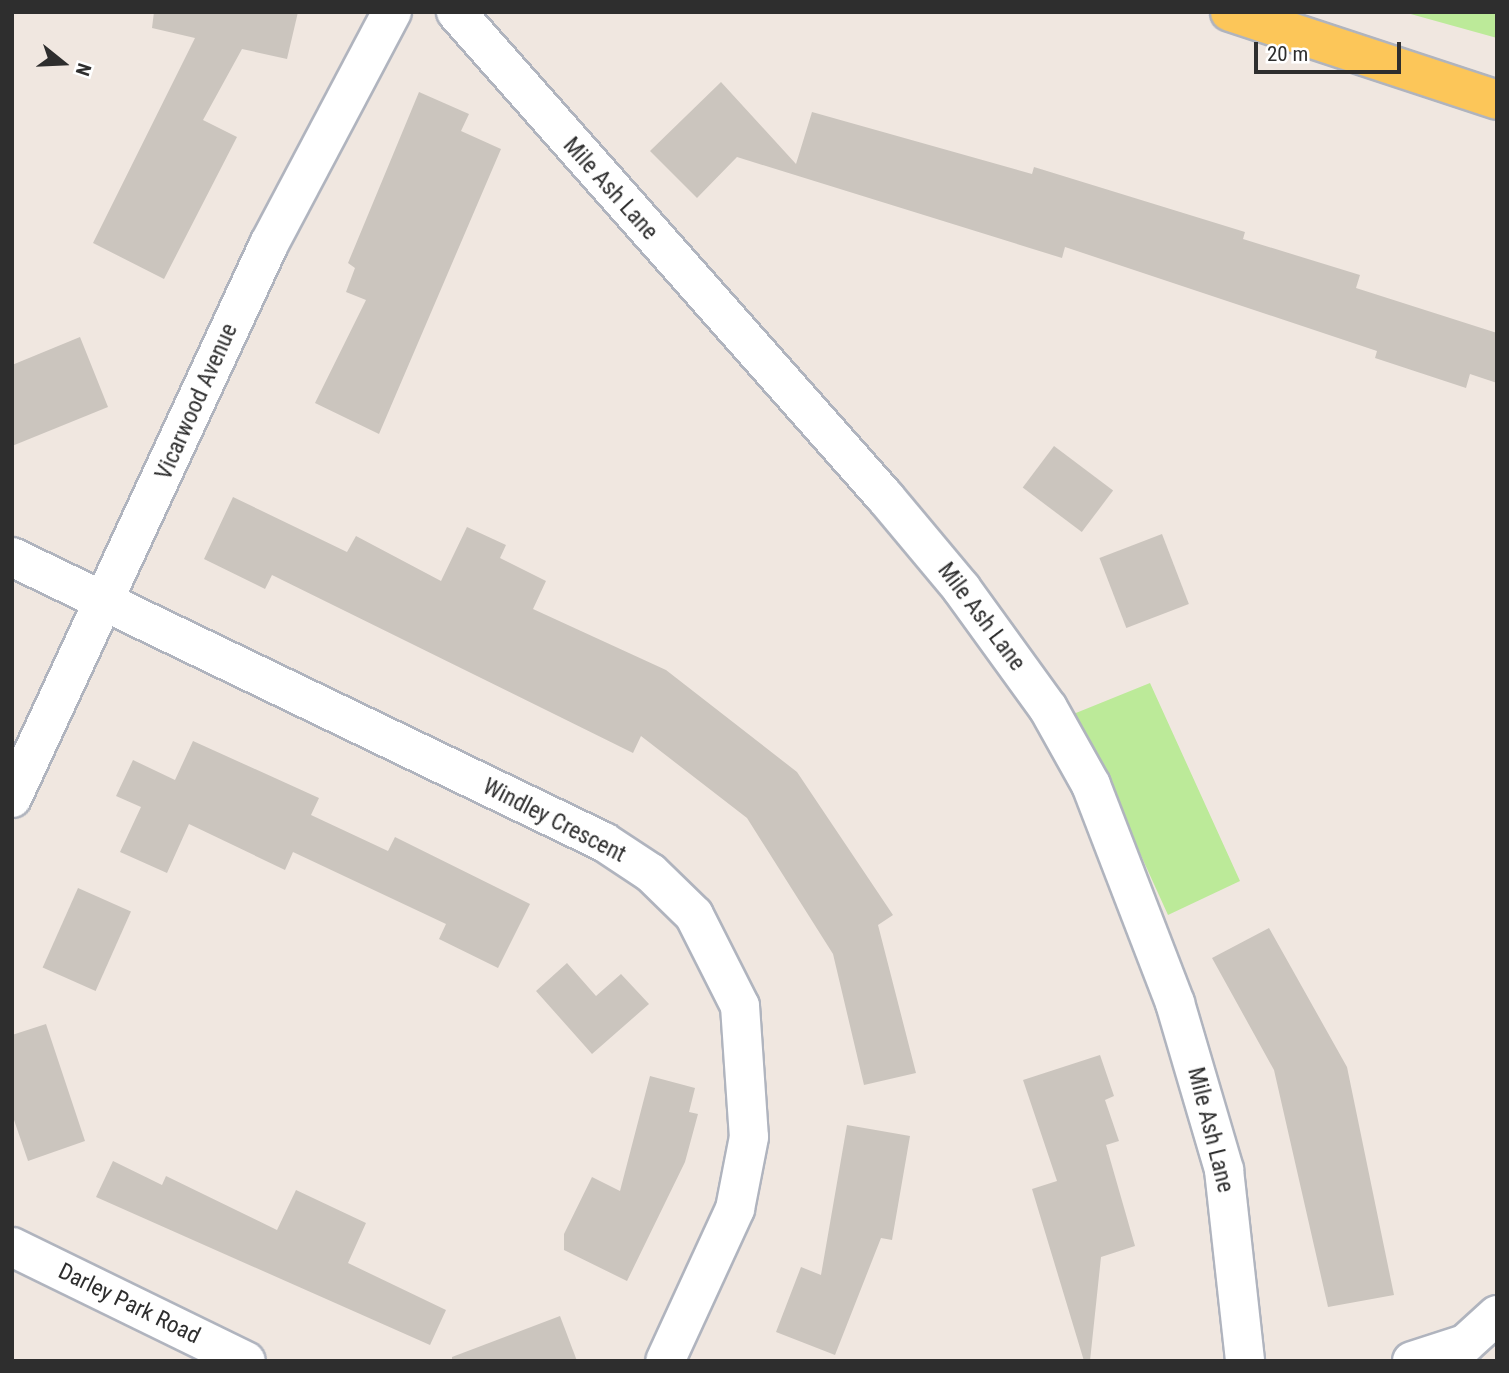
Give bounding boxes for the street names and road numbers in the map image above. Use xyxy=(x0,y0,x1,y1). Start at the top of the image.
street label: Mile Ash Lane xyxy=(557,132,663,246)
street label: Vicarwood Avenue xyxy=(150,320,244,484)
street label: Mile Ash Lane xyxy=(931,558,1031,676)
street label: Windley Crescent xyxy=(478,773,630,869)
street label: Mile Ash Lane xyxy=(1181,1065,1239,1195)
street label: Darley Park Road xyxy=(54,1258,204,1350)

